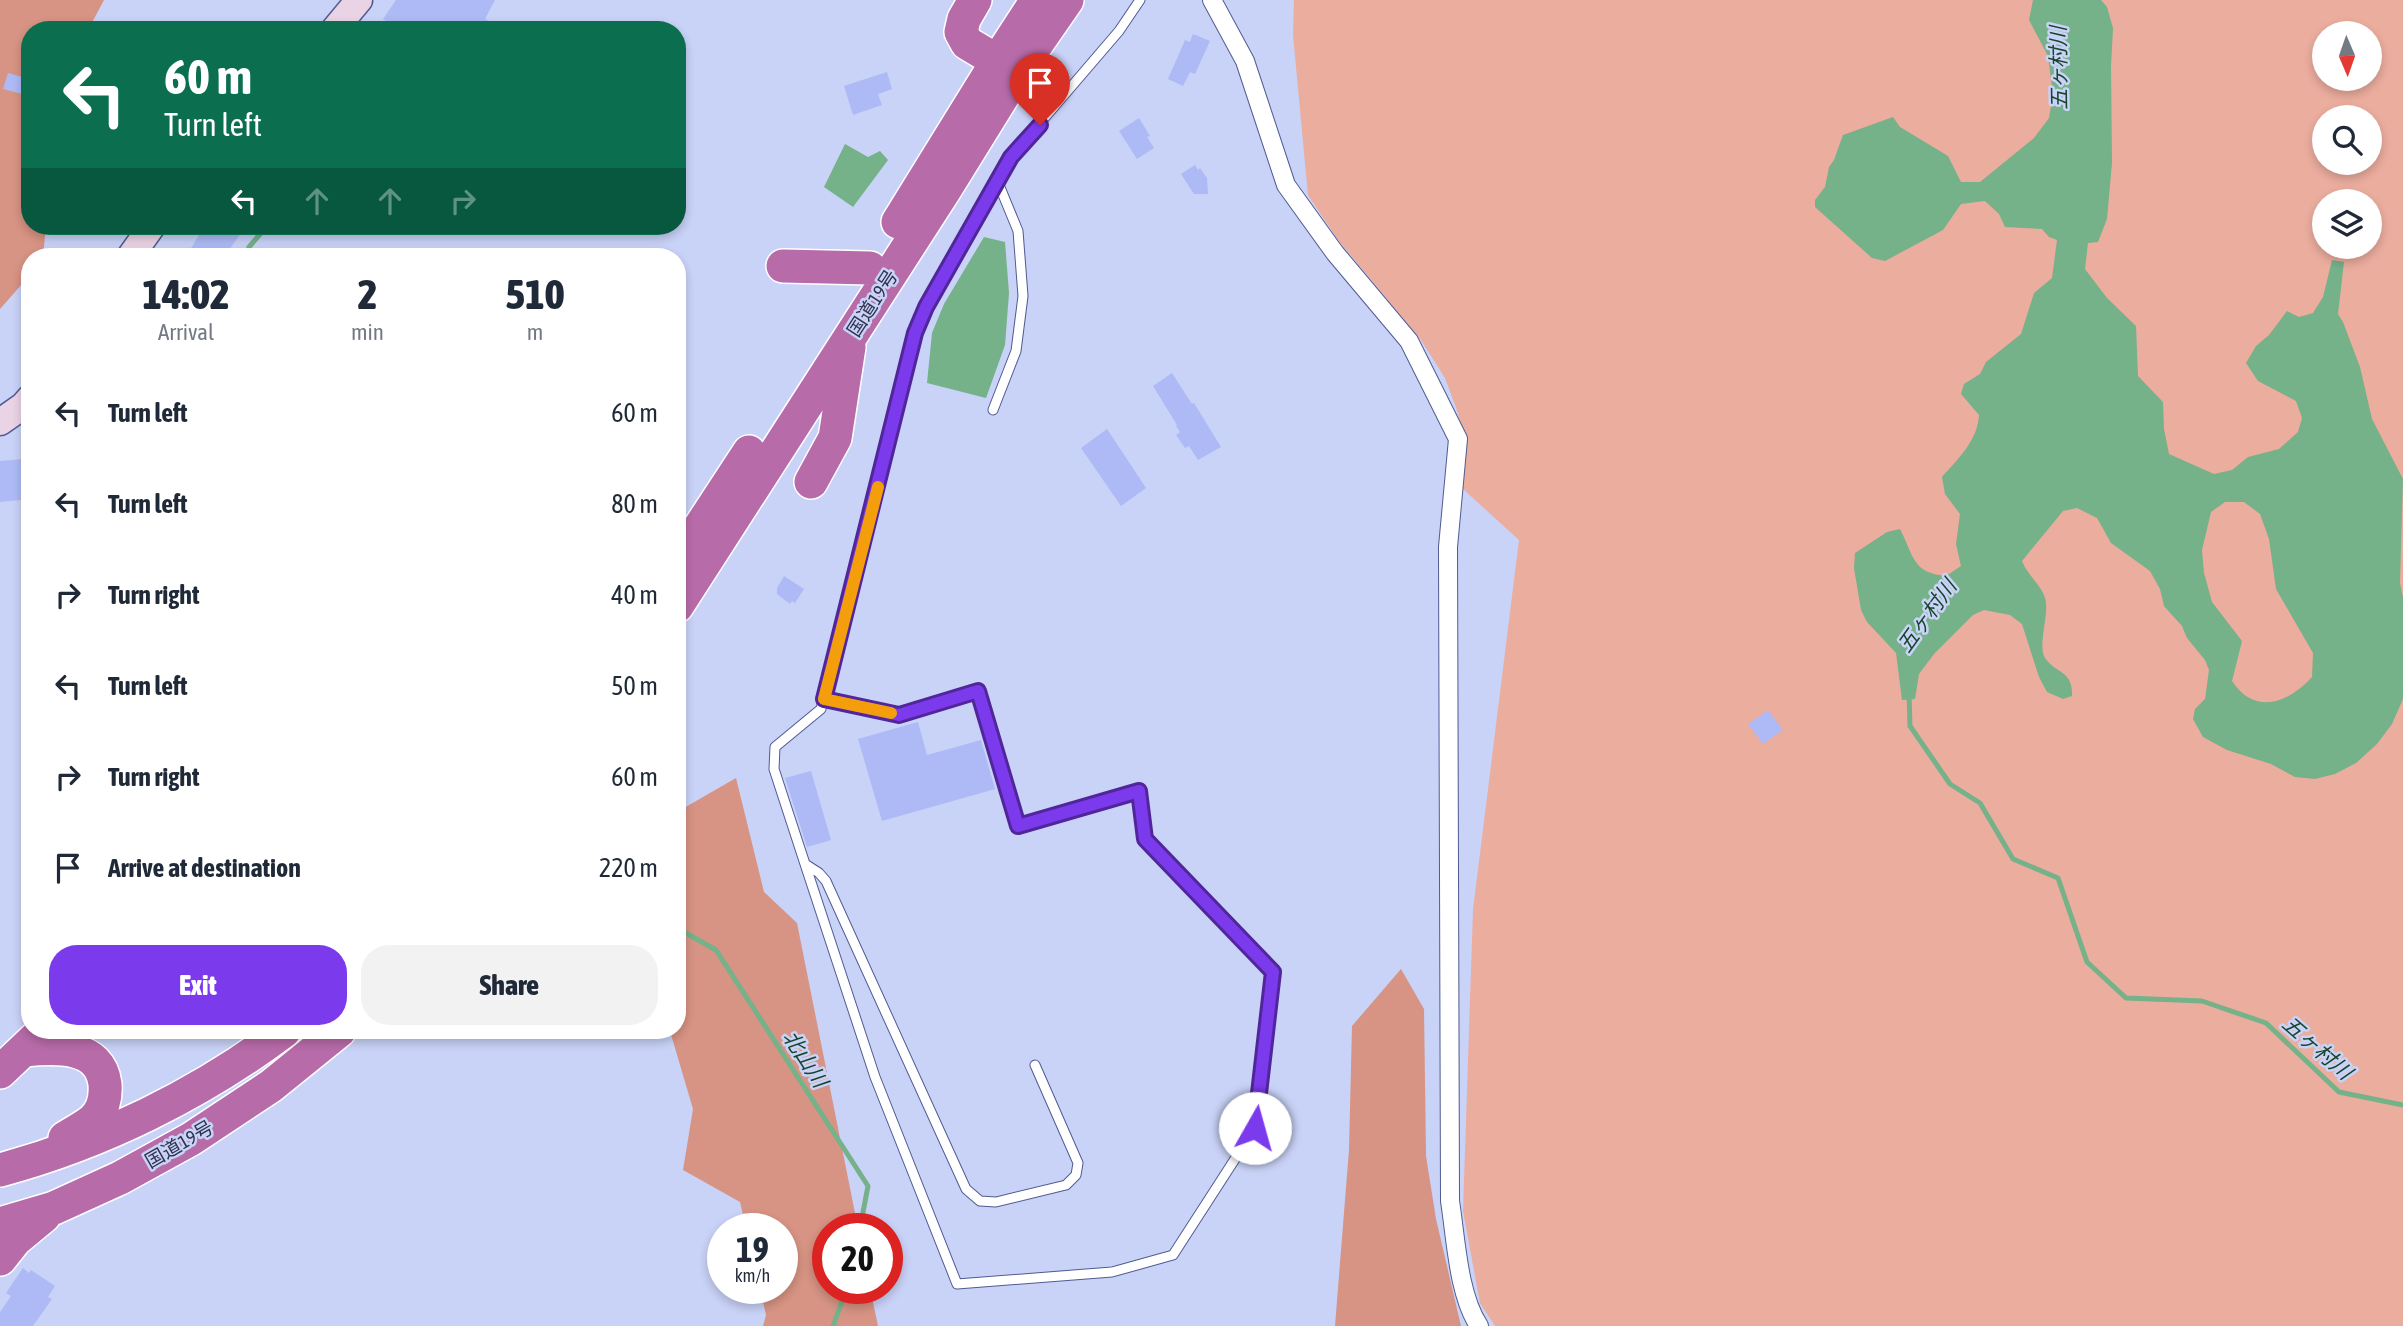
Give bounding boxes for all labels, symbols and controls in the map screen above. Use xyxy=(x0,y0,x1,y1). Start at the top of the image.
north arrow xyxy=(2312,21,2382,91)
map controls xyxy=(2312,21,2382,259)
water label: 五ヶ村川 xyxy=(2045,24,2071,110)
text: 60 m xyxy=(164,48,252,104)
icon: left xyxy=(49,49,140,140)
pin xyxy=(1010,53,1070,125)
icon: arrive xyxy=(1021,64,1059,102)
button: search xyxy=(2312,105,2382,175)
text: Turn left xyxy=(164,106,262,143)
icon: left xyxy=(225,182,263,220)
icon: ahead xyxy=(298,182,336,220)
icon: ahead xyxy=(371,182,409,220)
icon: right xyxy=(444,182,482,220)
button: layers xyxy=(2312,189,2382,259)
street label: 国道19号 xyxy=(842,266,902,340)
text: 14:02 xyxy=(142,270,230,318)
text: 2 xyxy=(358,270,377,318)
text: 510 xyxy=(505,270,565,318)
text: Arrival xyxy=(158,319,214,345)
text: min xyxy=(351,319,384,345)
text: m xyxy=(527,319,543,345)
icon: left xyxy=(49,394,87,432)
text: Turn left xyxy=(108,398,188,428)
text: 60 m xyxy=(611,398,658,428)
icon: left xyxy=(49,485,87,523)
text: Turn left xyxy=(108,489,188,519)
text: 80 m xyxy=(611,489,658,519)
water label: 五ヶ村川 xyxy=(1892,573,1962,656)
icon: right xyxy=(49,576,87,614)
text: Turn right xyxy=(108,580,199,610)
text: 40 m xyxy=(611,580,658,610)
icon: left xyxy=(49,667,87,705)
text: Turn left xyxy=(108,671,188,701)
text: 50 m xyxy=(611,671,658,701)
icon: right xyxy=(49,758,87,796)
text: Turn right xyxy=(108,762,199,792)
text: 60 m xyxy=(611,762,658,792)
icon: arrive xyxy=(49,849,87,887)
text: Arrive at destination xyxy=(108,853,301,883)
text: 220 m xyxy=(599,853,658,883)
button: Exit xyxy=(49,945,347,1025)
button: Share xyxy=(361,945,658,1025)
water label: 五ヶ村川 xyxy=(2278,1011,2359,1085)
water label: 北山川 xyxy=(779,1026,834,1093)
position arrow xyxy=(1218,1091,1292,1165)
street label: 国道19号 xyxy=(141,1116,217,1172)
speed limit sign: 20 xyxy=(812,1213,903,1304)
text: 19 xyxy=(736,1229,769,1269)
text: km/h xyxy=(735,1265,770,1286)

